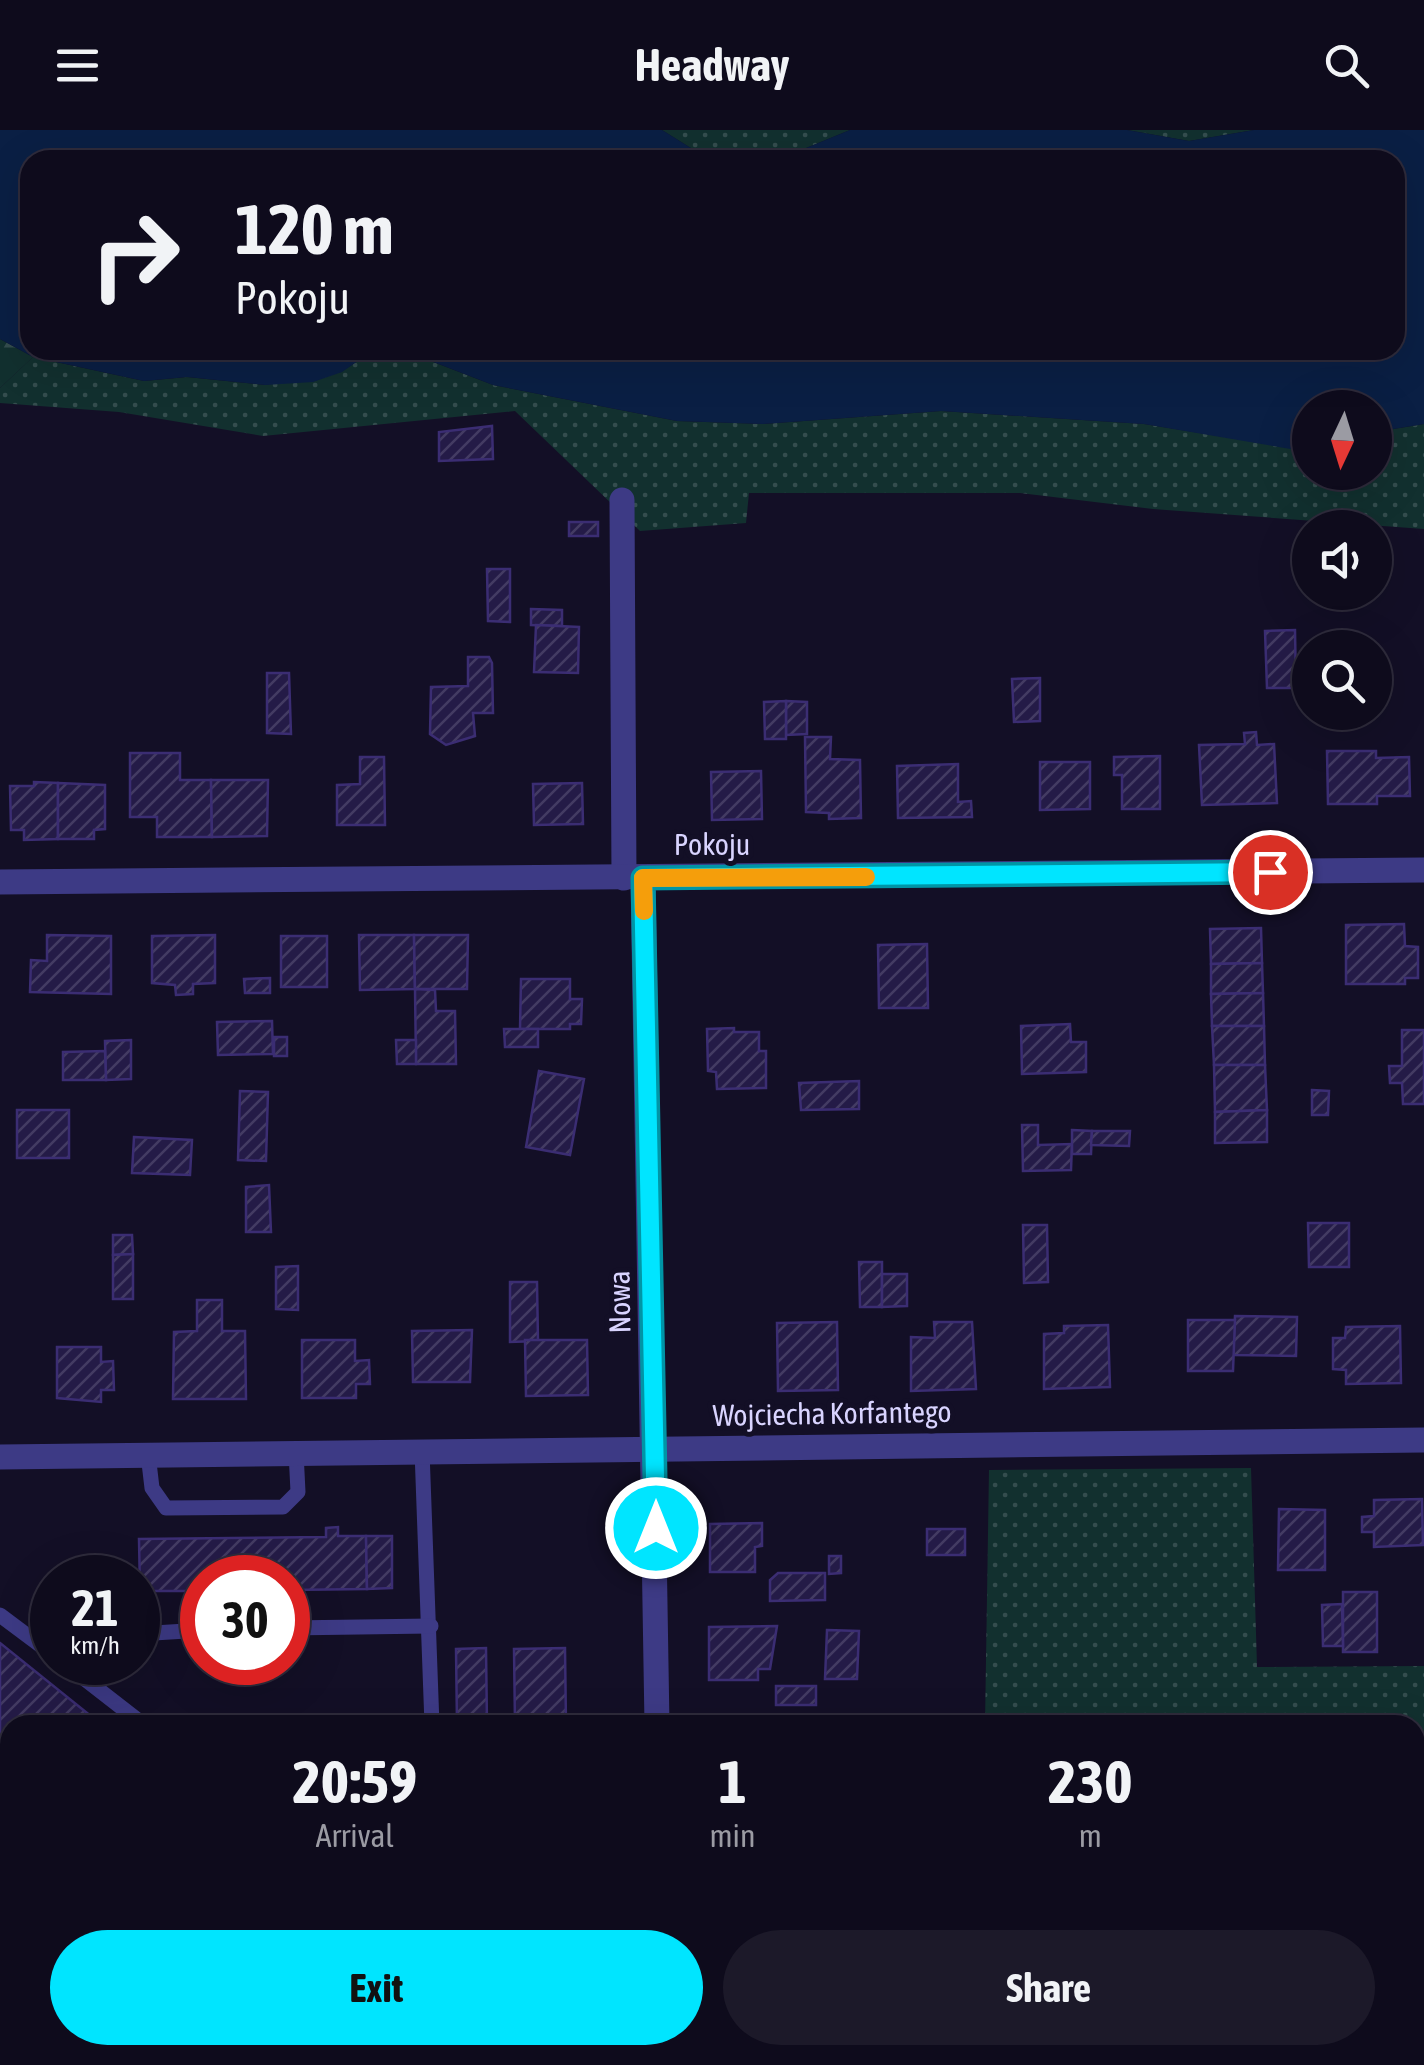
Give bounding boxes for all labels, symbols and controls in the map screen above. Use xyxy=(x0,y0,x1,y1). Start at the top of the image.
icon: menu xyxy=(50,38,105,93)
icon: search xyxy=(1319,38,1374,93)
text: Headway xyxy=(635,39,789,91)
text: 120 m xyxy=(235,189,394,269)
icon: right xyxy=(70,190,200,320)
text: Pokoju xyxy=(235,272,350,324)
north arrow xyxy=(1292,390,1392,490)
map controls xyxy=(1292,390,1392,730)
button: sound xyxy=(1292,510,1392,610)
button: search xyxy=(1292,630,1392,730)
street label: Pokoju xyxy=(674,827,750,861)
pin xyxy=(1228,830,1313,915)
icon: arrive xyxy=(1243,845,1298,900)
street label: Nowa xyxy=(601,1270,637,1334)
street label: Wojciecha Korfantego xyxy=(712,1394,952,1432)
position arrow xyxy=(604,1476,708,1580)
speed limit sign: 30 xyxy=(180,1555,310,1685)
text: 21 xyxy=(71,1579,118,1637)
text: km/h xyxy=(70,1631,120,1659)
text: 20:59 xyxy=(292,1747,417,1816)
text: 1 xyxy=(718,1747,747,1816)
text: 230 xyxy=(1048,1747,1133,1816)
text: Arrival xyxy=(316,1817,394,1854)
text: min xyxy=(710,1817,755,1854)
text: m xyxy=(1079,1817,1102,1854)
button: Exit xyxy=(50,1930,703,2045)
button: Share xyxy=(723,1930,1375,2045)

